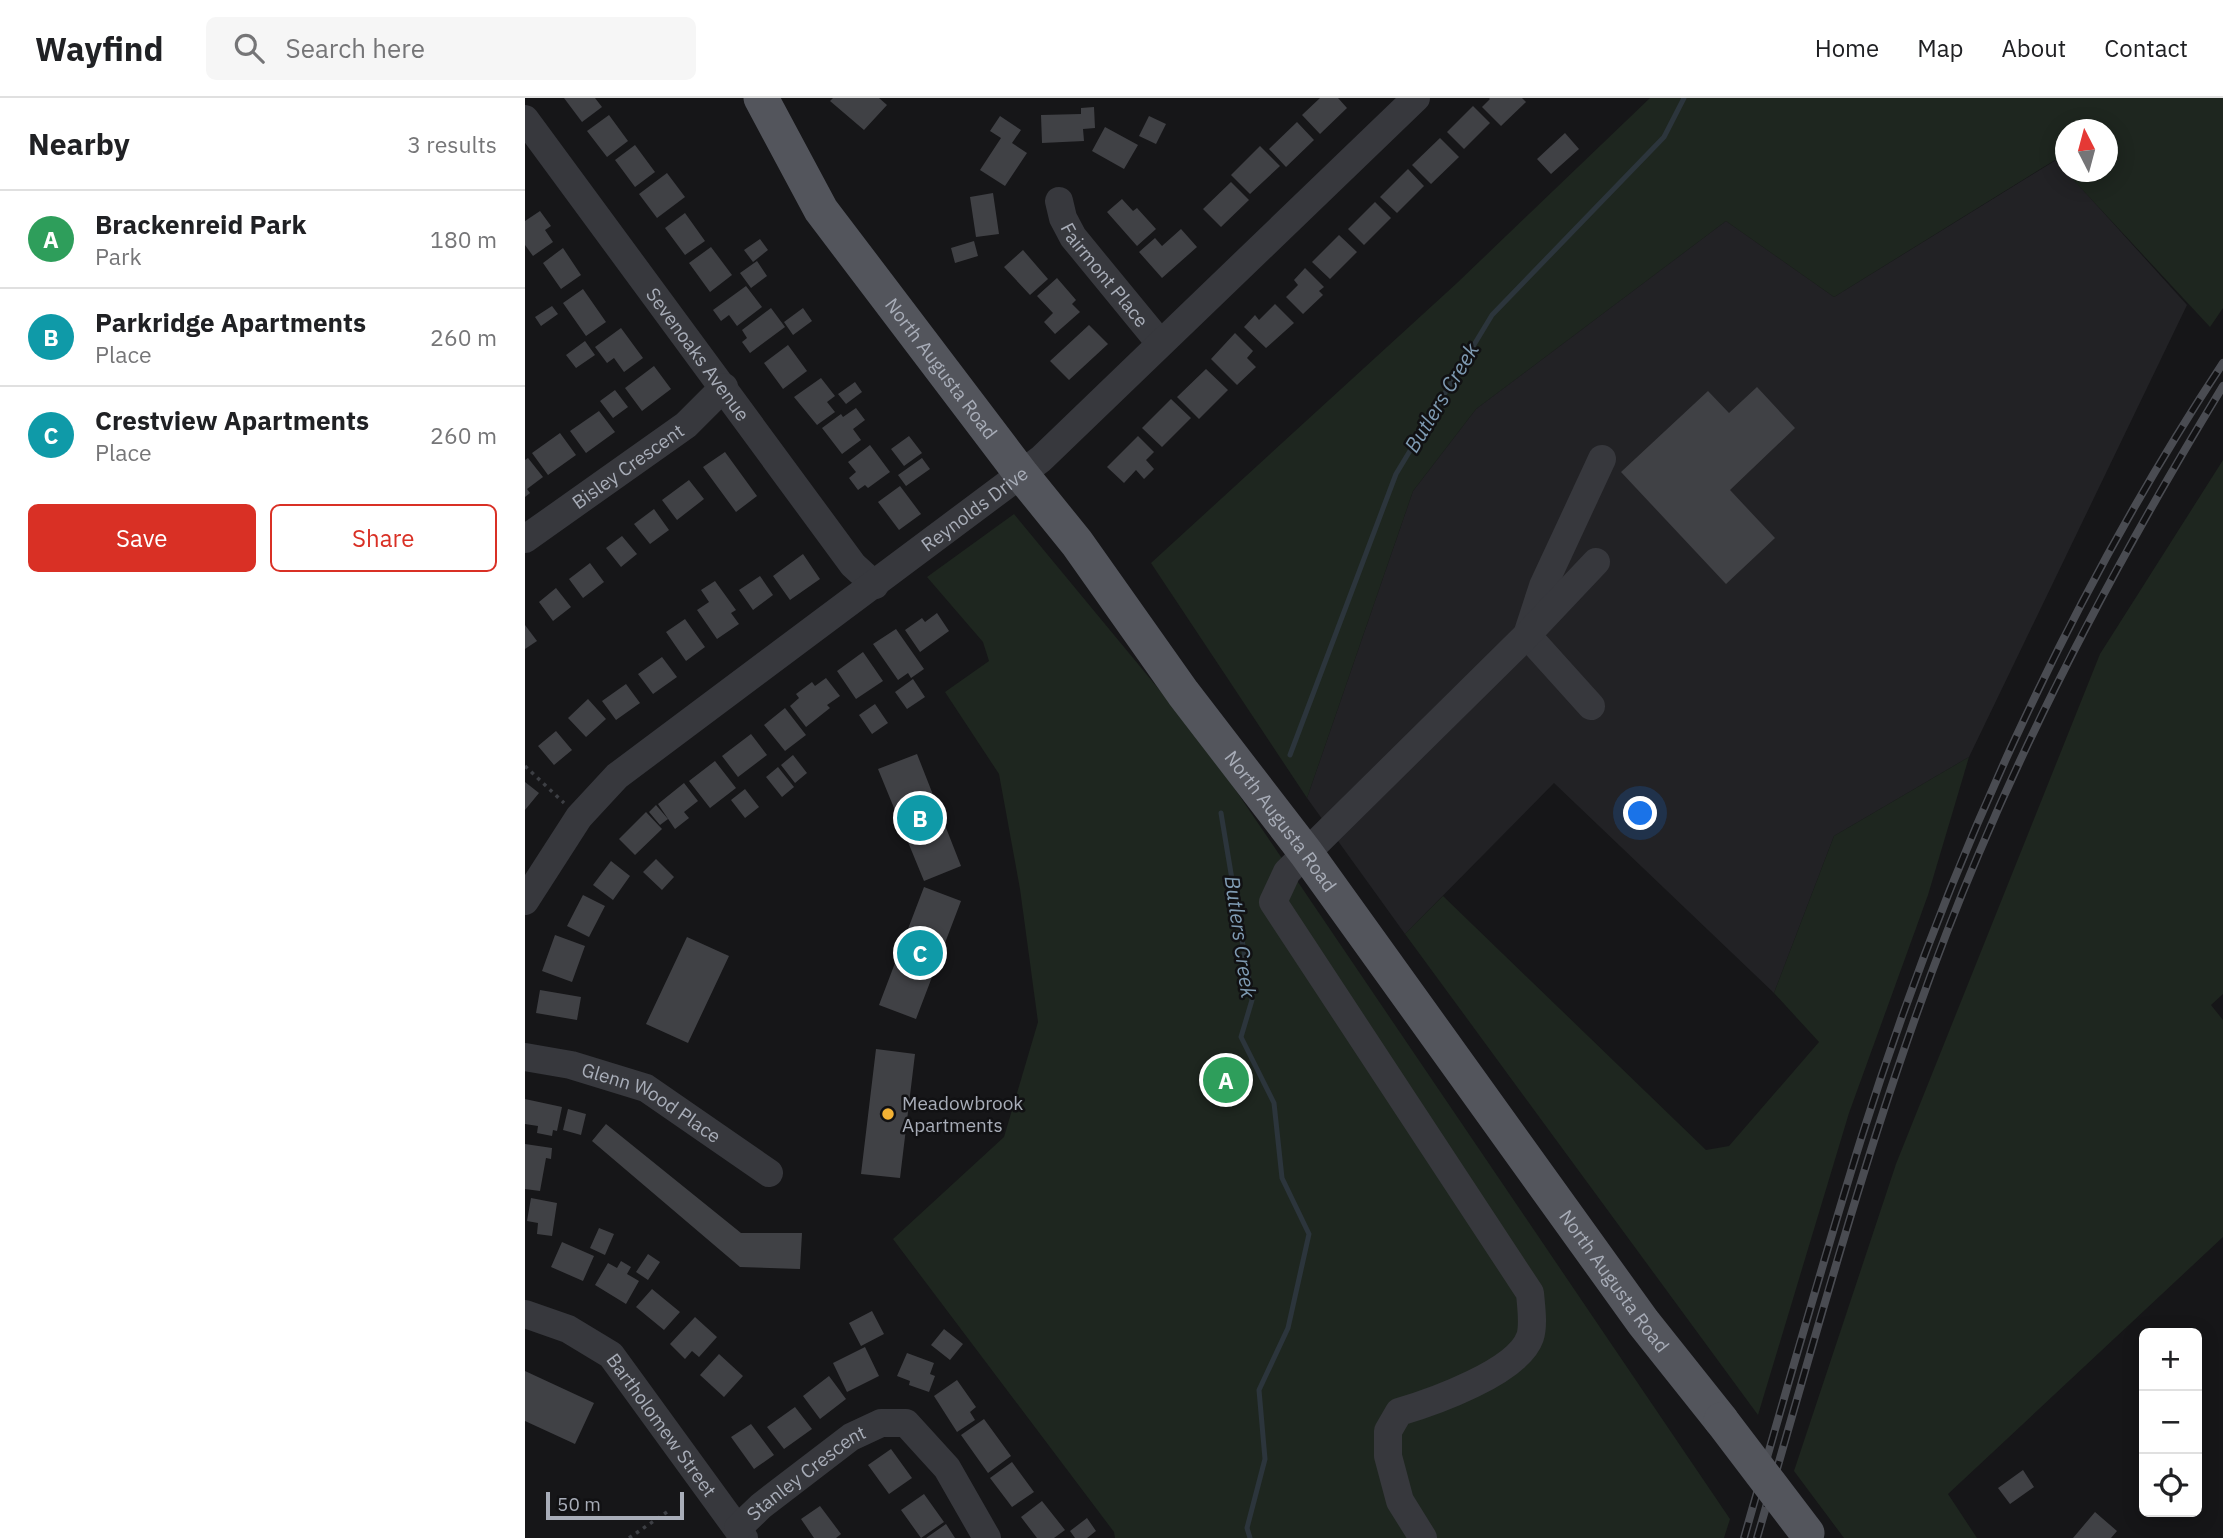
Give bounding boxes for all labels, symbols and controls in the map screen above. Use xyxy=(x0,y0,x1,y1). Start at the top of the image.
search box xyxy=(206,17,696,80)
text: Wayfind xyxy=(35,27,164,70)
icon: search xyxy=(230,29,268,67)
text: Search here xyxy=(286,31,425,65)
text: Home xyxy=(1815,32,1879,64)
text: Map xyxy=(1917,32,1963,64)
text: About xyxy=(2001,32,2066,64)
text: Contact xyxy=(2104,32,2188,64)
north arrow xyxy=(2055,119,2118,182)
text: Nearby xyxy=(28,124,130,163)
text: 3 results xyxy=(407,129,497,159)
text: Brackenreid Park xyxy=(95,207,306,241)
street label: Fairmont Place xyxy=(1055,218,1154,332)
text: A xyxy=(43,224,59,254)
text: 180 m xyxy=(430,224,497,254)
text: Park xyxy=(95,241,142,271)
street label: Sevenoaks Avenue xyxy=(641,283,755,426)
street label: North Augusta Road xyxy=(880,293,1002,444)
text: Parkridge Apartments xyxy=(95,305,366,339)
text: B xyxy=(43,322,59,352)
text: 260 m xyxy=(430,322,497,352)
water label: Butlers Creek xyxy=(1397,337,1485,457)
text: Place xyxy=(95,339,152,369)
text: Crestview Apartments xyxy=(95,403,369,437)
street label: Bisley Crescent xyxy=(567,418,689,514)
text: C xyxy=(44,420,58,450)
text: 260 m xyxy=(430,420,497,450)
text: Place xyxy=(95,437,152,467)
street label: Reynolds Drive xyxy=(916,461,1033,557)
button: Save xyxy=(28,504,256,572)
button: Share xyxy=(270,504,497,572)
street label: North Augusta Road xyxy=(1220,746,1342,896)
pin: B xyxy=(897,792,943,844)
your location xyxy=(1623,796,1657,830)
water label: Butlers Creek xyxy=(1219,874,1264,1001)
pin: C xyxy=(897,927,943,979)
pin: A xyxy=(1203,1054,1249,1106)
street label: Glenn Wood Place xyxy=(579,1057,726,1148)
place label: Meadowbrook Apartments xyxy=(902,1091,1023,1137)
marker: Meadowbrook Apartments xyxy=(880,1106,896,1122)
street label: North Augusta Road xyxy=(1554,1205,1674,1357)
map controls xyxy=(2139,1328,2202,1517)
button: + xyxy=(2139,1328,2202,1391)
street label: Bartholomew Street xyxy=(601,1348,722,1501)
button: − xyxy=(2139,1391,2202,1454)
street label: Stanley Crescent xyxy=(741,1420,869,1526)
button: locate xyxy=(2139,1454,2202,1517)
scale bar xyxy=(546,1489,684,1521)
text: 50 m xyxy=(557,1492,601,1516)

